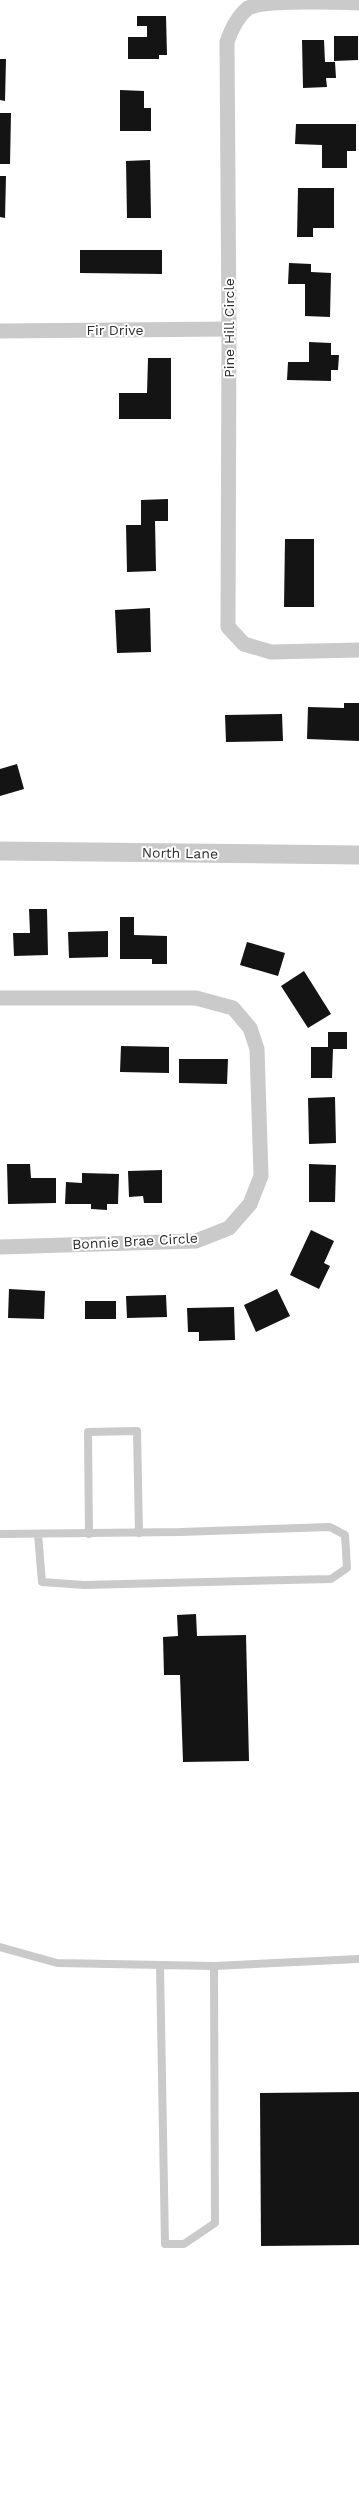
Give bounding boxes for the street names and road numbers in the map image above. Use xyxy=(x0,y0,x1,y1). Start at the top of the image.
street label: Pine Hill Circle xyxy=(221,278,237,378)
street label: Fir Drive xyxy=(86,322,144,338)
street label: North Lane xyxy=(142,844,218,862)
street label: Bonnie Brae Circle xyxy=(72,1230,198,1252)

